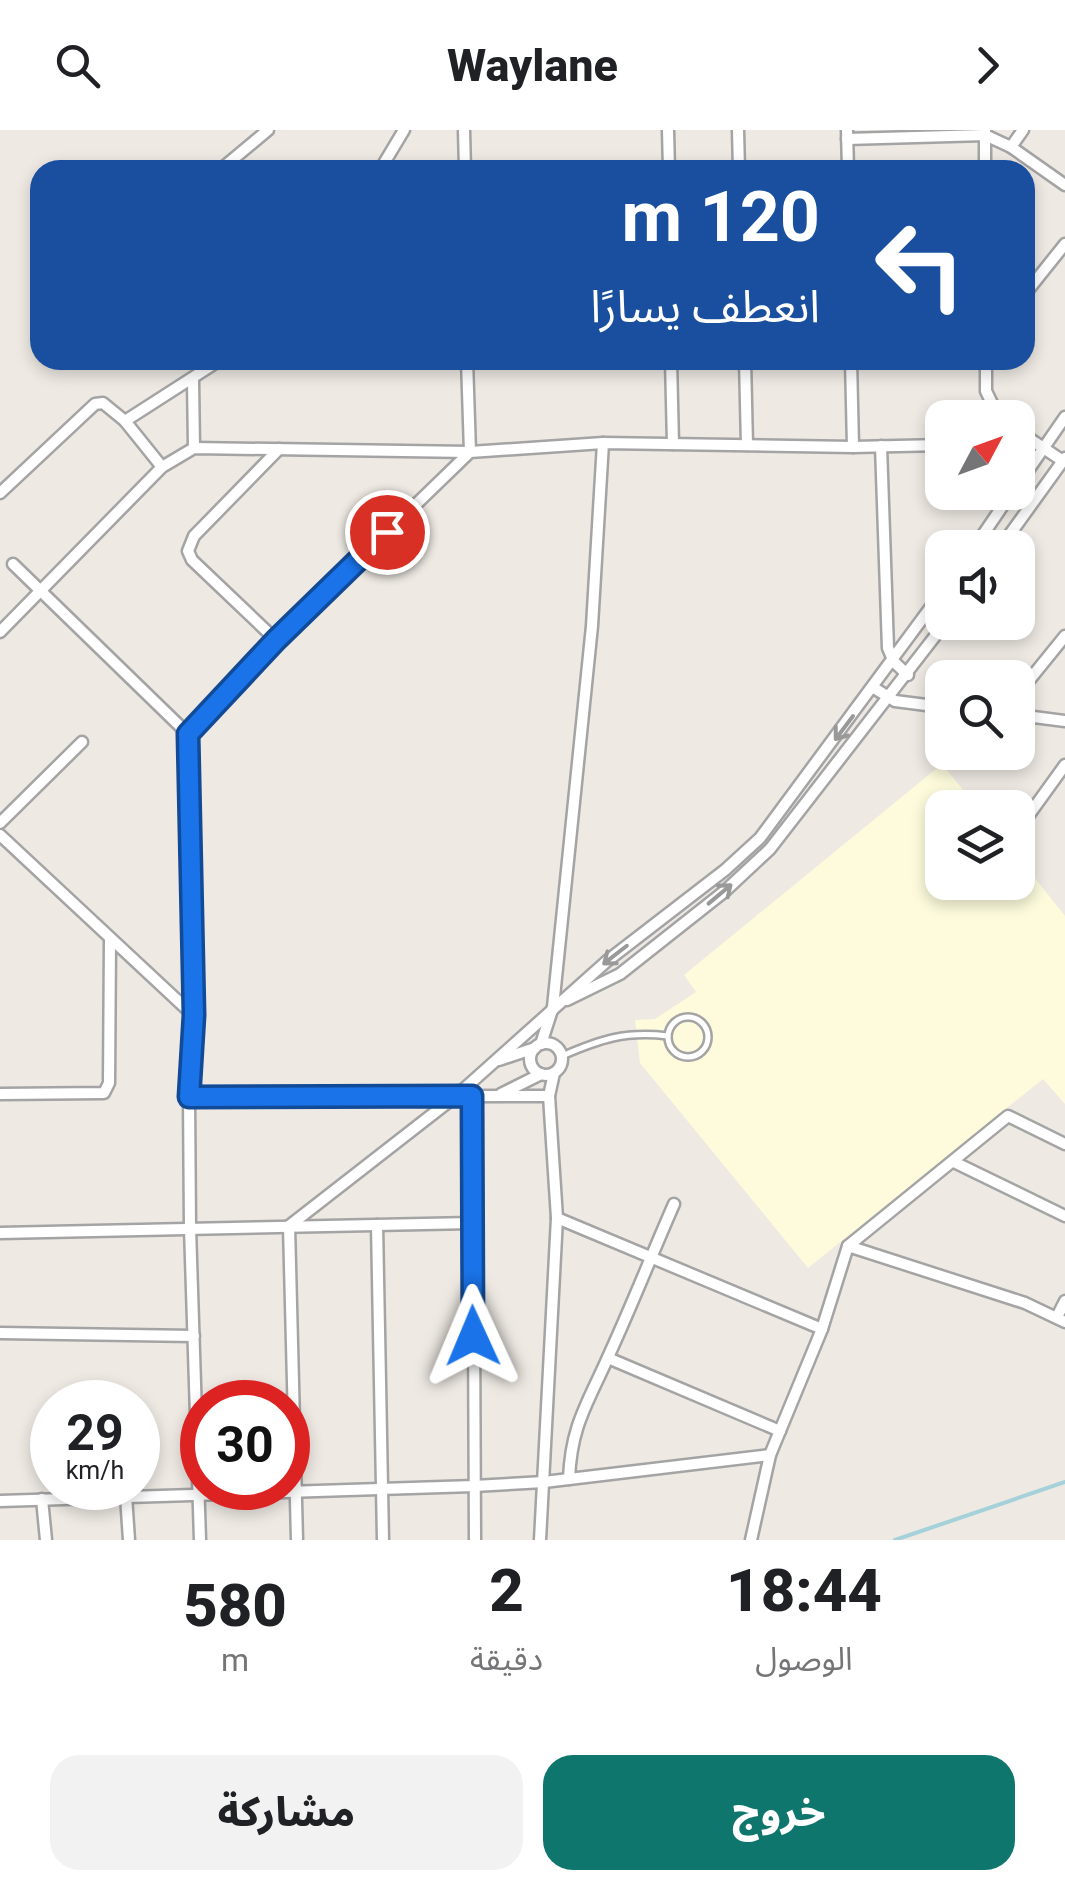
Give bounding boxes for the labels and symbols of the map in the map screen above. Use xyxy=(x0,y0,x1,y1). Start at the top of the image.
north arrow xyxy=(925,400,1035,510)
pin xyxy=(345,490,430,575)
one-way arrow xyxy=(834,714,855,741)
one-way arrow xyxy=(707,884,733,906)
one-way arrow xyxy=(602,943,628,965)
position arrow xyxy=(421,1284,525,1388)
speed limit sign: 30 xyxy=(180,1380,310,1510)

